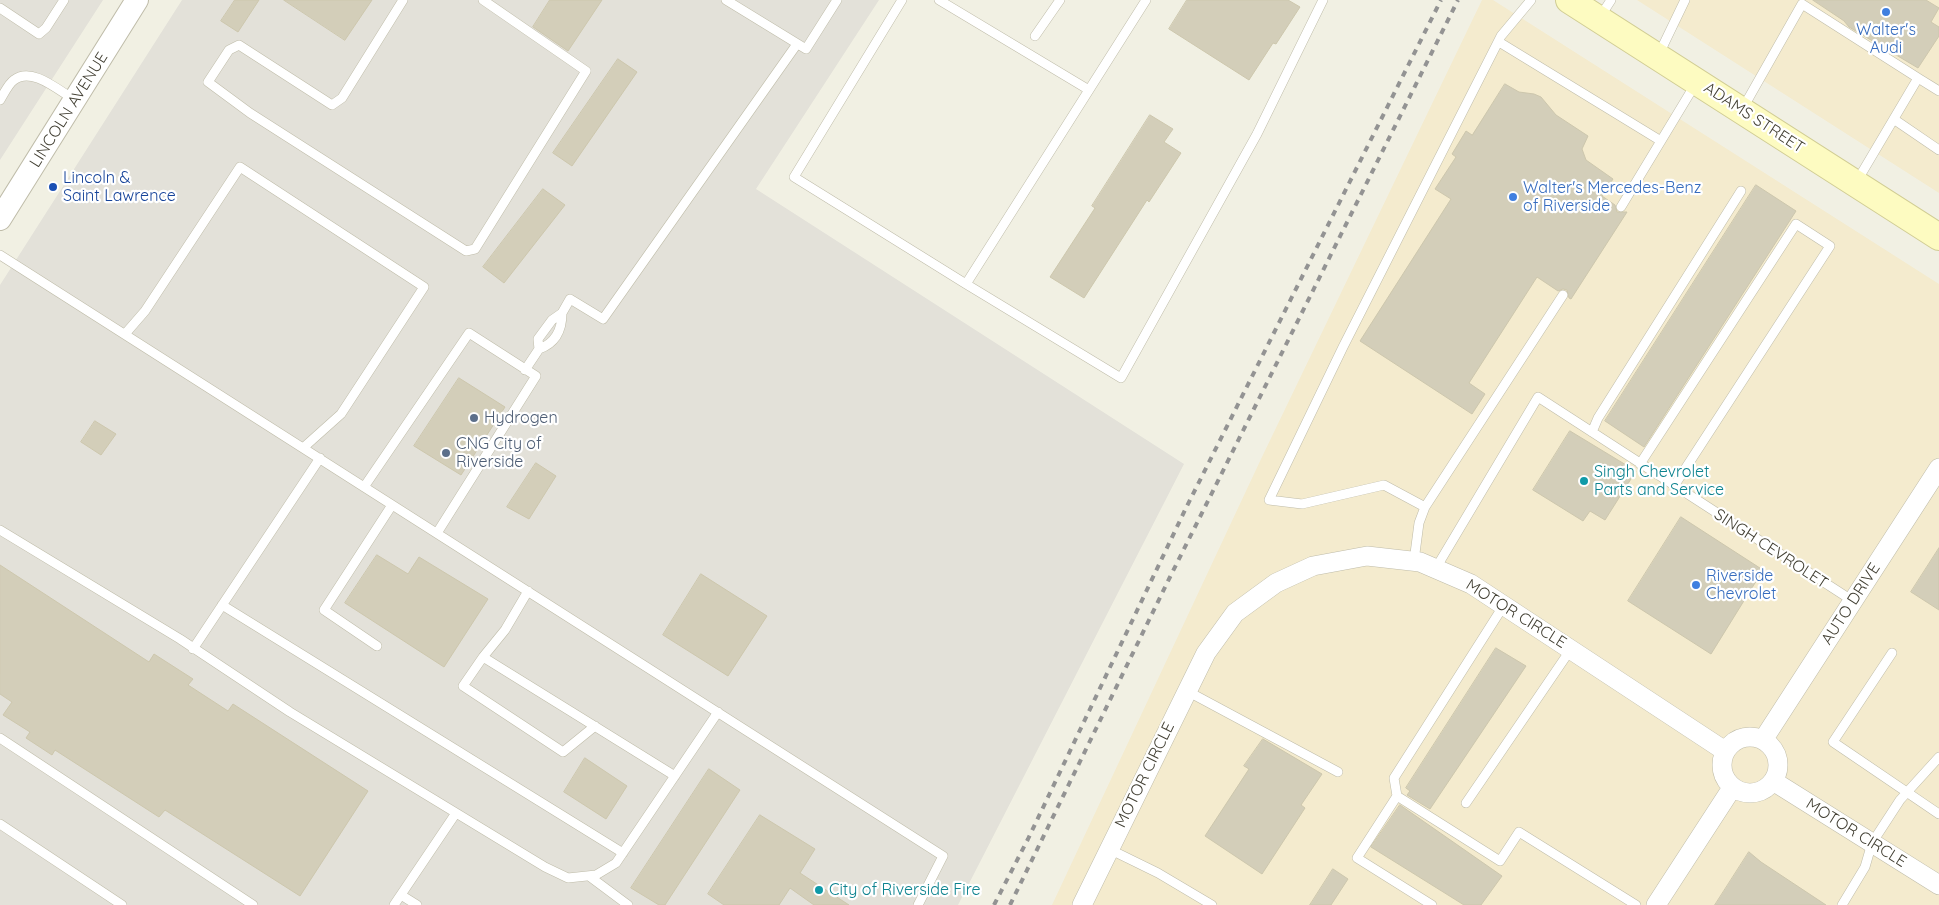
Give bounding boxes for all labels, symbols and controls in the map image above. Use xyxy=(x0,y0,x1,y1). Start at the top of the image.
marker: Walter's Audi xyxy=(1880,6,1892,18)
place label: Walter's Audi xyxy=(1856,20,1916,58)
street label: LINCOLN AVENUE xyxy=(26,49,112,171)
street label: ADAMS STREET xyxy=(1700,78,1808,158)
place label: Lincoln & Saint Lawrence xyxy=(63,168,176,206)
place label: Walter's Mercedes-Benz of Riverside xyxy=(1523,178,1701,216)
marker: Lincoln & Saint Lawrence xyxy=(47,181,59,193)
marker: Walter's Mercedes-Benz of Riverside xyxy=(1507,191,1519,203)
place label: Hydrogen xyxy=(484,408,558,428)
marker: Hydrogen xyxy=(468,412,480,424)
place label: CNG City of Riverside xyxy=(456,434,542,472)
marker: CNG City of Riverside xyxy=(440,447,452,459)
place label: Singh Chevrolet Parts and Service xyxy=(1594,462,1724,500)
marker: Singh Chevrolet Parts and Service xyxy=(1578,475,1590,487)
street label: SINGH CEVROLET xyxy=(1710,505,1832,593)
street label: AUTO DRIVE xyxy=(1817,560,1885,648)
place label: Riverside Chevrolet xyxy=(1706,566,1776,604)
street label: MOTOR CIRCLE xyxy=(1462,575,1570,653)
marker: Riverside Chevrolet xyxy=(1690,579,1702,591)
street label: MOTOR CIRCLE xyxy=(1111,719,1179,831)
street label: MOTOR CIRCLE xyxy=(1802,794,1910,872)
place label: City of Riverside Fire xyxy=(829,880,981,900)
marker: City of Riverside Fire xyxy=(813,884,825,896)

